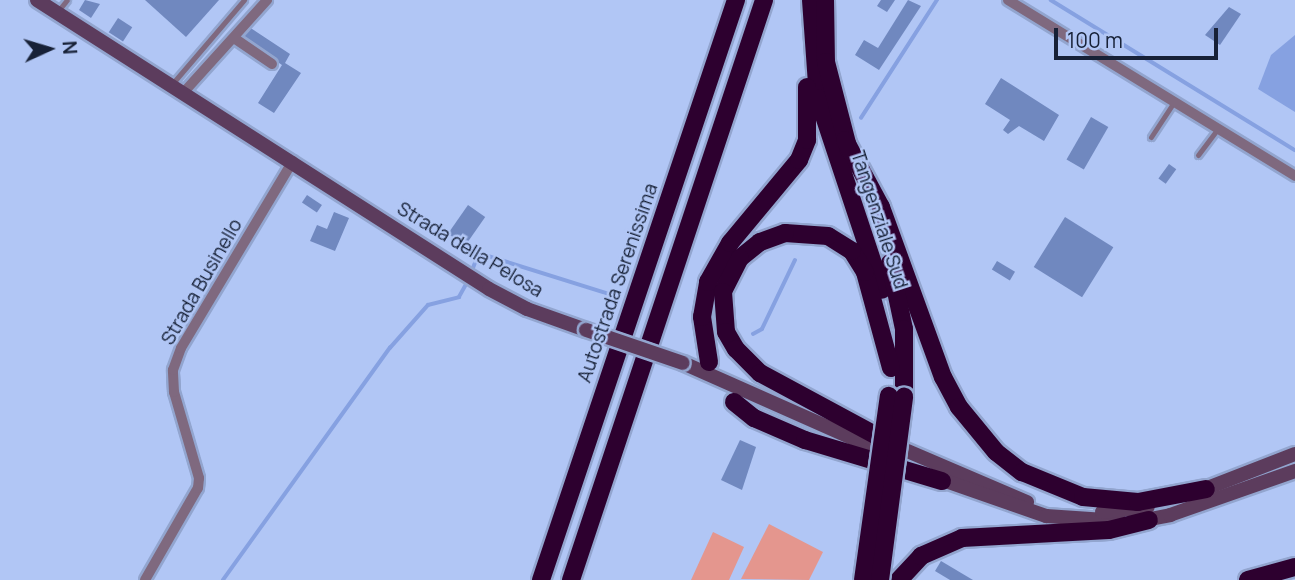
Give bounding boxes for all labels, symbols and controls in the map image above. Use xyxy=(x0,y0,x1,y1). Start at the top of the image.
north arrow xyxy=(14,14,84,84)
scale bar xyxy=(1057,14,1222,58)
text: 100 m xyxy=(1067,26,1123,54)
text: N xyxy=(57,40,83,55)
street label: Tangenziale Sud xyxy=(846,148,912,292)
street label: Autostrada Serenissima xyxy=(573,180,663,386)
street label: Strada della Pelosa xyxy=(393,197,547,303)
street label: Strada Businello xyxy=(157,215,247,349)

